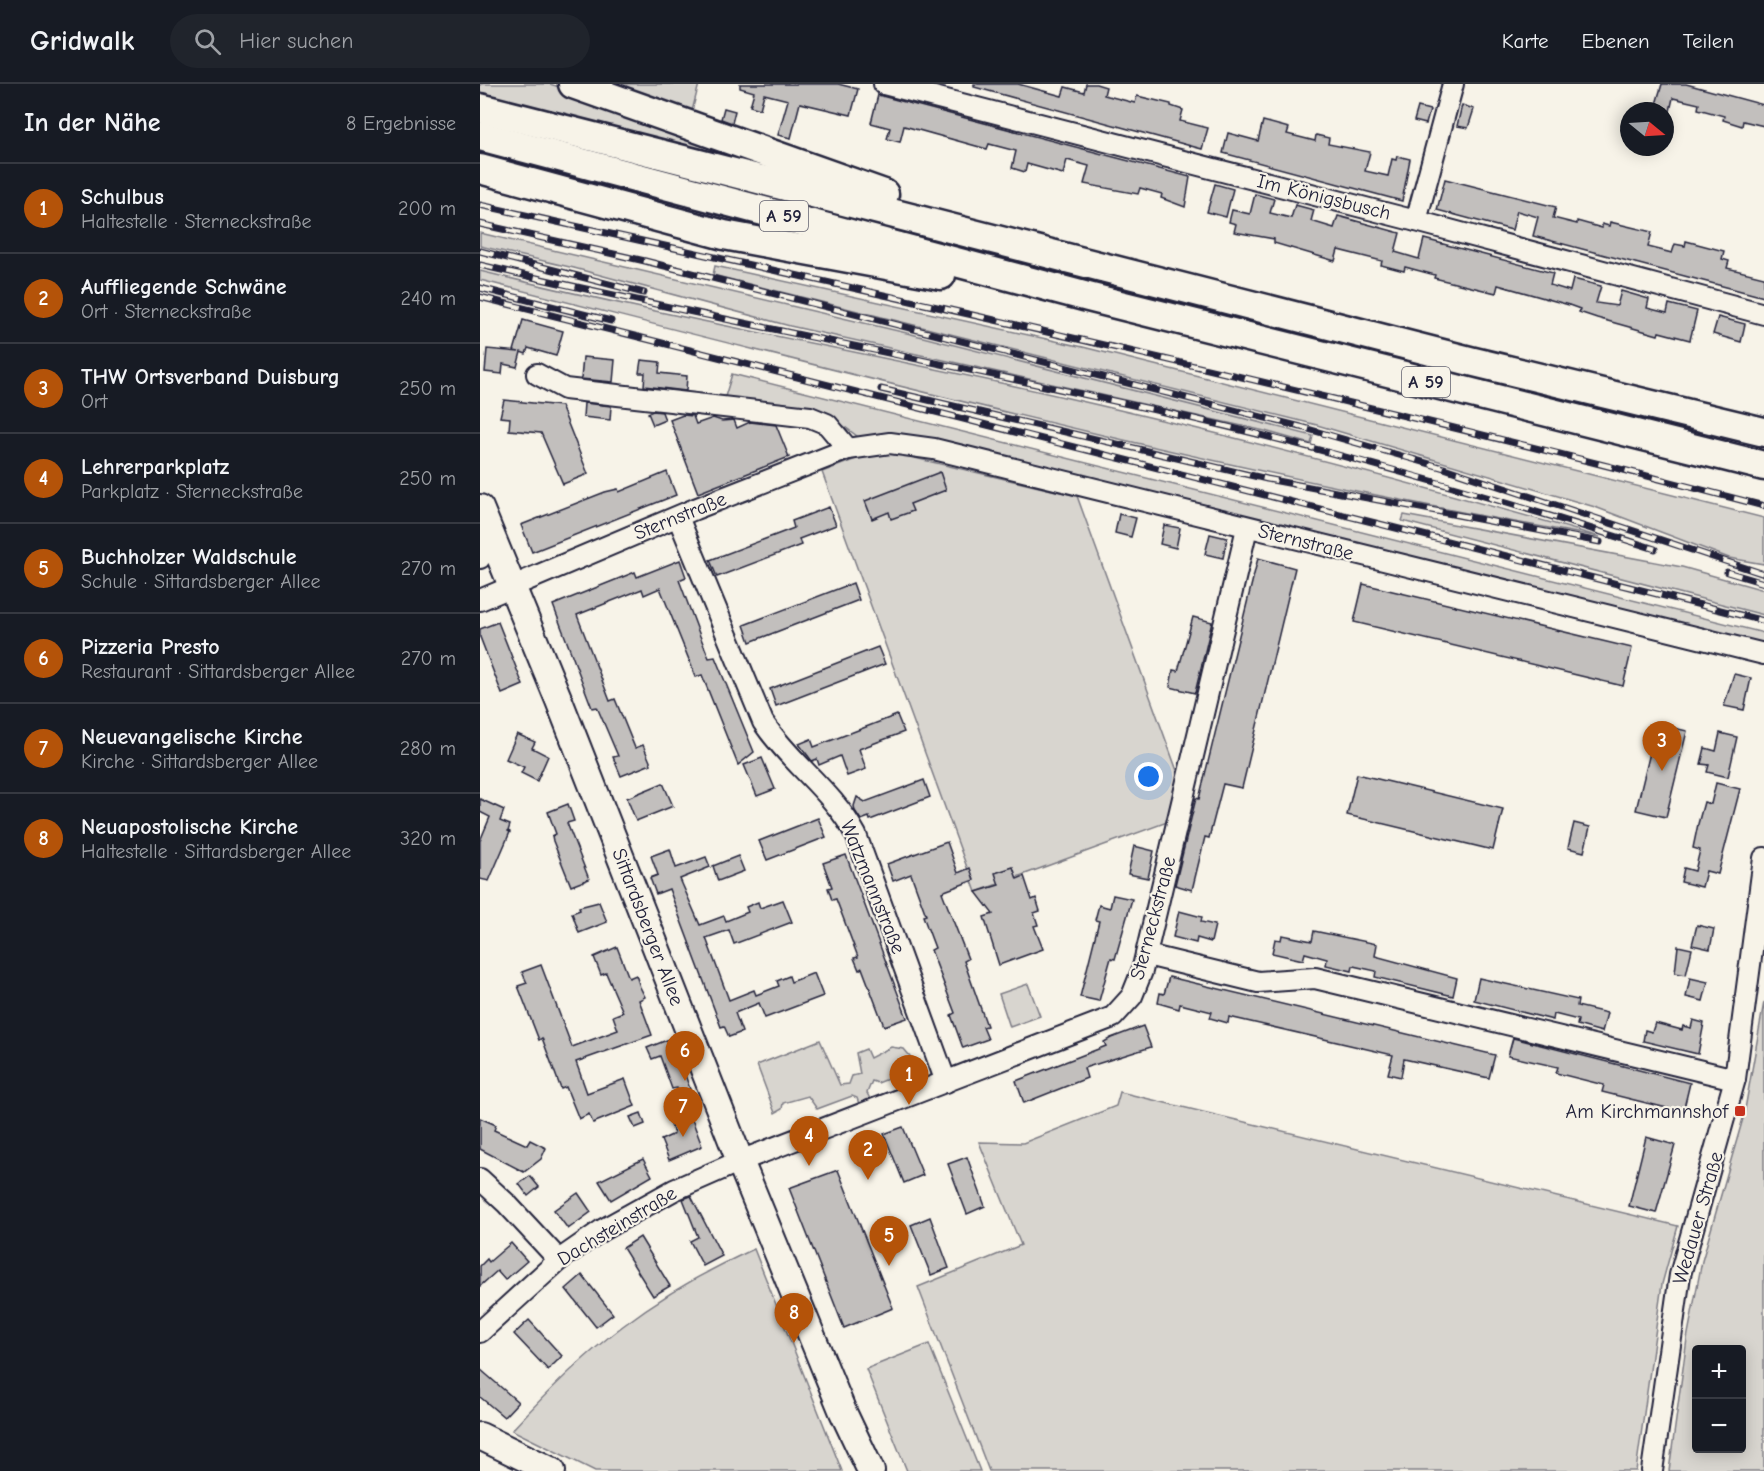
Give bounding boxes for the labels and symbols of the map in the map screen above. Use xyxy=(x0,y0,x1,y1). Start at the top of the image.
north arrow xyxy=(1620,102,1674,156)
street label: Im Königsbusch xyxy=(1255,169,1393,225)
road number: A 59 xyxy=(760,201,808,231)
road number: A 59 xyxy=(1402,367,1450,397)
street label: Sternstraße xyxy=(630,487,730,545)
street label: Sternstraße xyxy=(1256,519,1356,565)
pin: 3 xyxy=(1642,722,1682,771)
your location xyxy=(1134,762,1163,791)
street label: Watzmannstraße xyxy=(836,817,910,957)
street label: Sittardsberger Allee xyxy=(607,845,689,1009)
street label: Sterneckstraße xyxy=(1125,854,1181,982)
pin: 6 xyxy=(666,1032,704,1081)
pin: 1 xyxy=(890,1056,928,1105)
pin: 7 xyxy=(664,1088,702,1137)
place label: Am Kirchmannshof xyxy=(1566,1100,1729,1123)
marker: Am Kirchmannshof xyxy=(1733,1104,1747,1118)
pin: 4 xyxy=(790,1116,828,1166)
pin: 2 xyxy=(848,1130,888,1180)
street label: Wedauer Straße xyxy=(1668,1149,1728,1287)
street label: Dachsteinstraße xyxy=(553,1181,681,1271)
pin: 5 xyxy=(870,1216,908,1266)
pin: 8 xyxy=(774,1294,814,1343)

